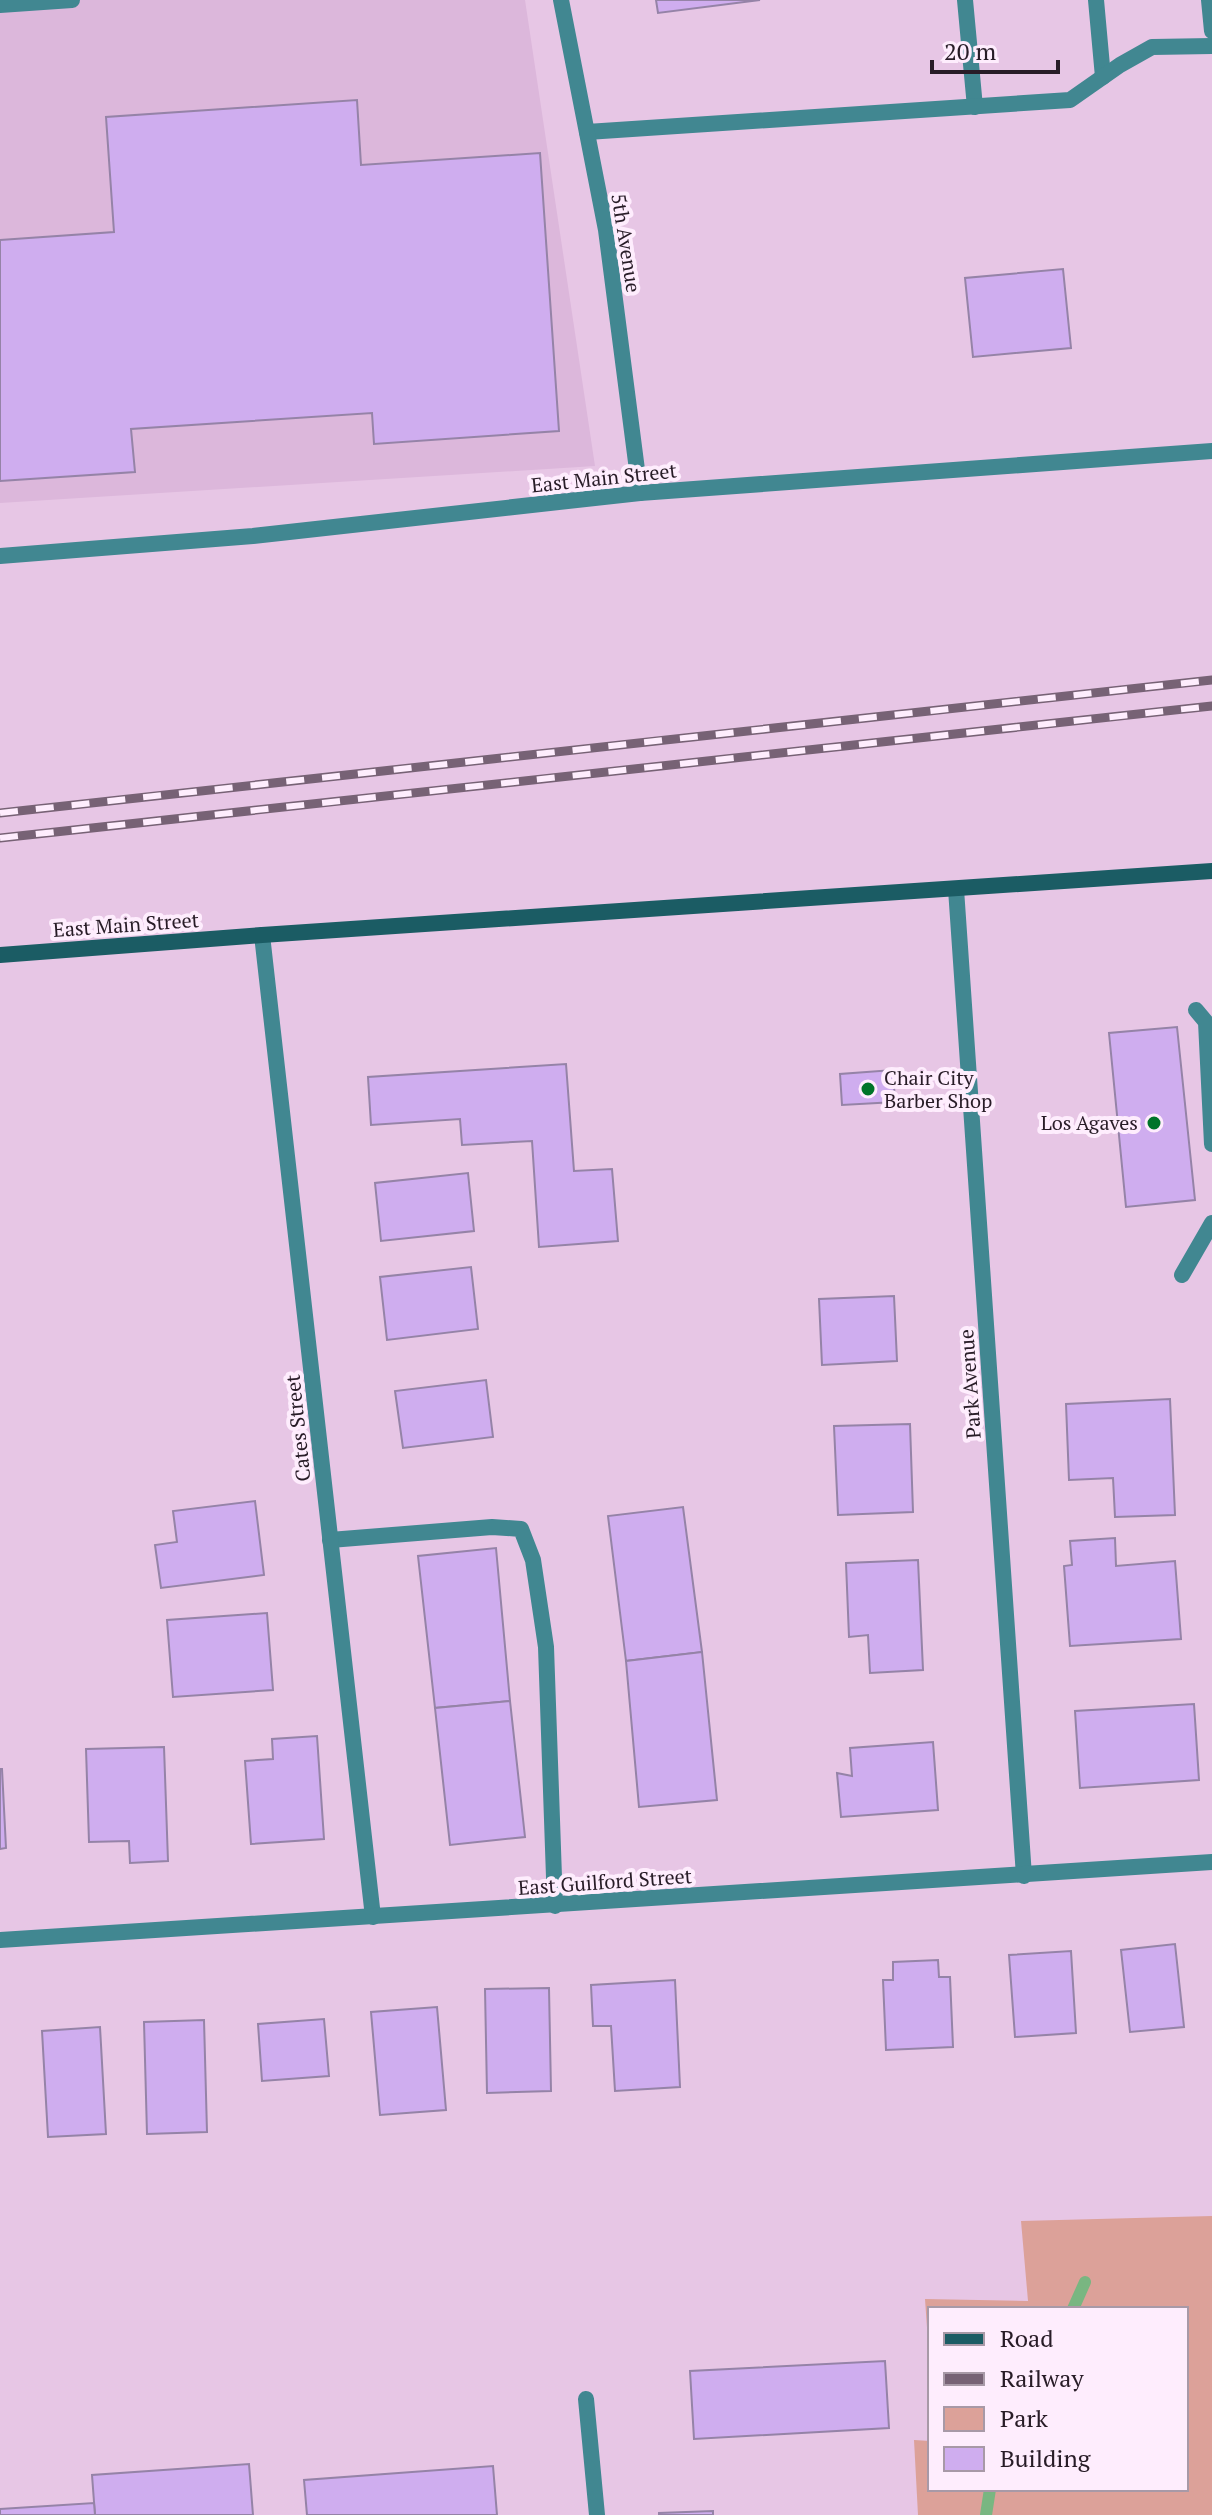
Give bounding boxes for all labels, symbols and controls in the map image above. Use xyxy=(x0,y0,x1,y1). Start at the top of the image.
scale bar xyxy=(932,24,1058,74)
text: 20 m xyxy=(944,35,996,67)
street label: 5th Avenue xyxy=(605,192,648,294)
street label: East Main Street xyxy=(530,456,679,499)
street label: East Main Street xyxy=(52,906,200,943)
place label: Chair City Barber Shop xyxy=(884,1064,992,1114)
marker: Chair City Barber Shop xyxy=(859,1080,877,1098)
place label: Los Agaves xyxy=(1041,1109,1138,1136)
marker: Los Agaves xyxy=(1145,1114,1163,1132)
street label: Park Avenue xyxy=(952,1328,987,1440)
street label: Cates Street xyxy=(278,1373,317,1483)
street label: East Guilford Street xyxy=(517,1862,694,1901)
legend xyxy=(928,2307,1188,2491)
text: Road xyxy=(1000,2322,1054,2354)
text: Railway xyxy=(1000,2362,1084,2394)
text: Park xyxy=(1000,2402,1049,2434)
text: Building xyxy=(1000,2442,1091,2474)

